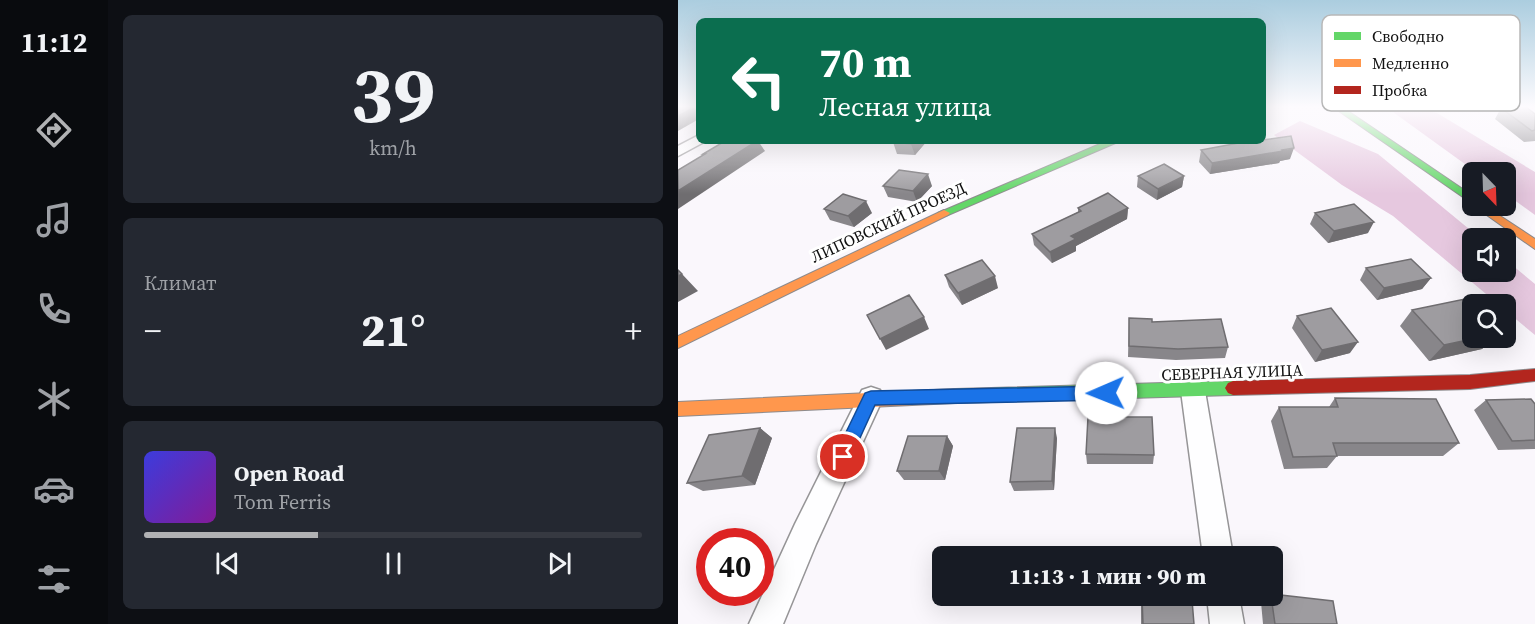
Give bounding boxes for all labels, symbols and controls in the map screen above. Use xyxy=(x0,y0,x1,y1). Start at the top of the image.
legend xyxy=(1322,15,1520,111)
text: 11:12 xyxy=(21,24,87,61)
text: Свободно xyxy=(1372,25,1444,47)
text: 70 m xyxy=(819,33,912,91)
text: 39 xyxy=(351,41,435,148)
icon: left xyxy=(720,42,798,120)
text: Медленно xyxy=(1372,52,1449,74)
text: Пробка xyxy=(1372,79,1428,101)
text: Лесная улица xyxy=(819,88,992,125)
icon: directions xyxy=(33,109,75,151)
text: km/h xyxy=(369,134,417,162)
north arrow xyxy=(1462,162,1516,216)
map controls xyxy=(1462,162,1516,348)
street label: ЛИПОВСКИЙ ПРОЕЗД xyxy=(807,176,969,268)
icon: music xyxy=(33,199,75,241)
button: sound xyxy=(1462,228,1516,282)
text: Климат xyxy=(144,269,217,297)
icon: phone xyxy=(33,288,75,330)
button: search xyxy=(1462,294,1516,348)
text: 21° xyxy=(361,299,425,361)
text: − xyxy=(144,308,162,353)
text: + xyxy=(624,308,642,353)
street label: СЕВЕРНАЯ УЛИЦА xyxy=(1161,359,1304,385)
position arrow xyxy=(1074,361,1138,425)
icon: climate xyxy=(33,378,75,420)
pin xyxy=(817,431,868,482)
icon: arrive xyxy=(826,440,859,473)
text: Open Road xyxy=(234,458,344,488)
icon: car xyxy=(33,468,75,510)
text: Tom Ferris xyxy=(234,488,331,516)
speed limit sign: 40 xyxy=(696,528,774,606)
icon: previous xyxy=(211,547,244,580)
icon: pause xyxy=(377,547,410,580)
icon: next xyxy=(543,547,576,580)
icon: filters xyxy=(33,558,75,600)
text: 11:13 · 1 мин · 90 m xyxy=(1009,561,1206,591)

